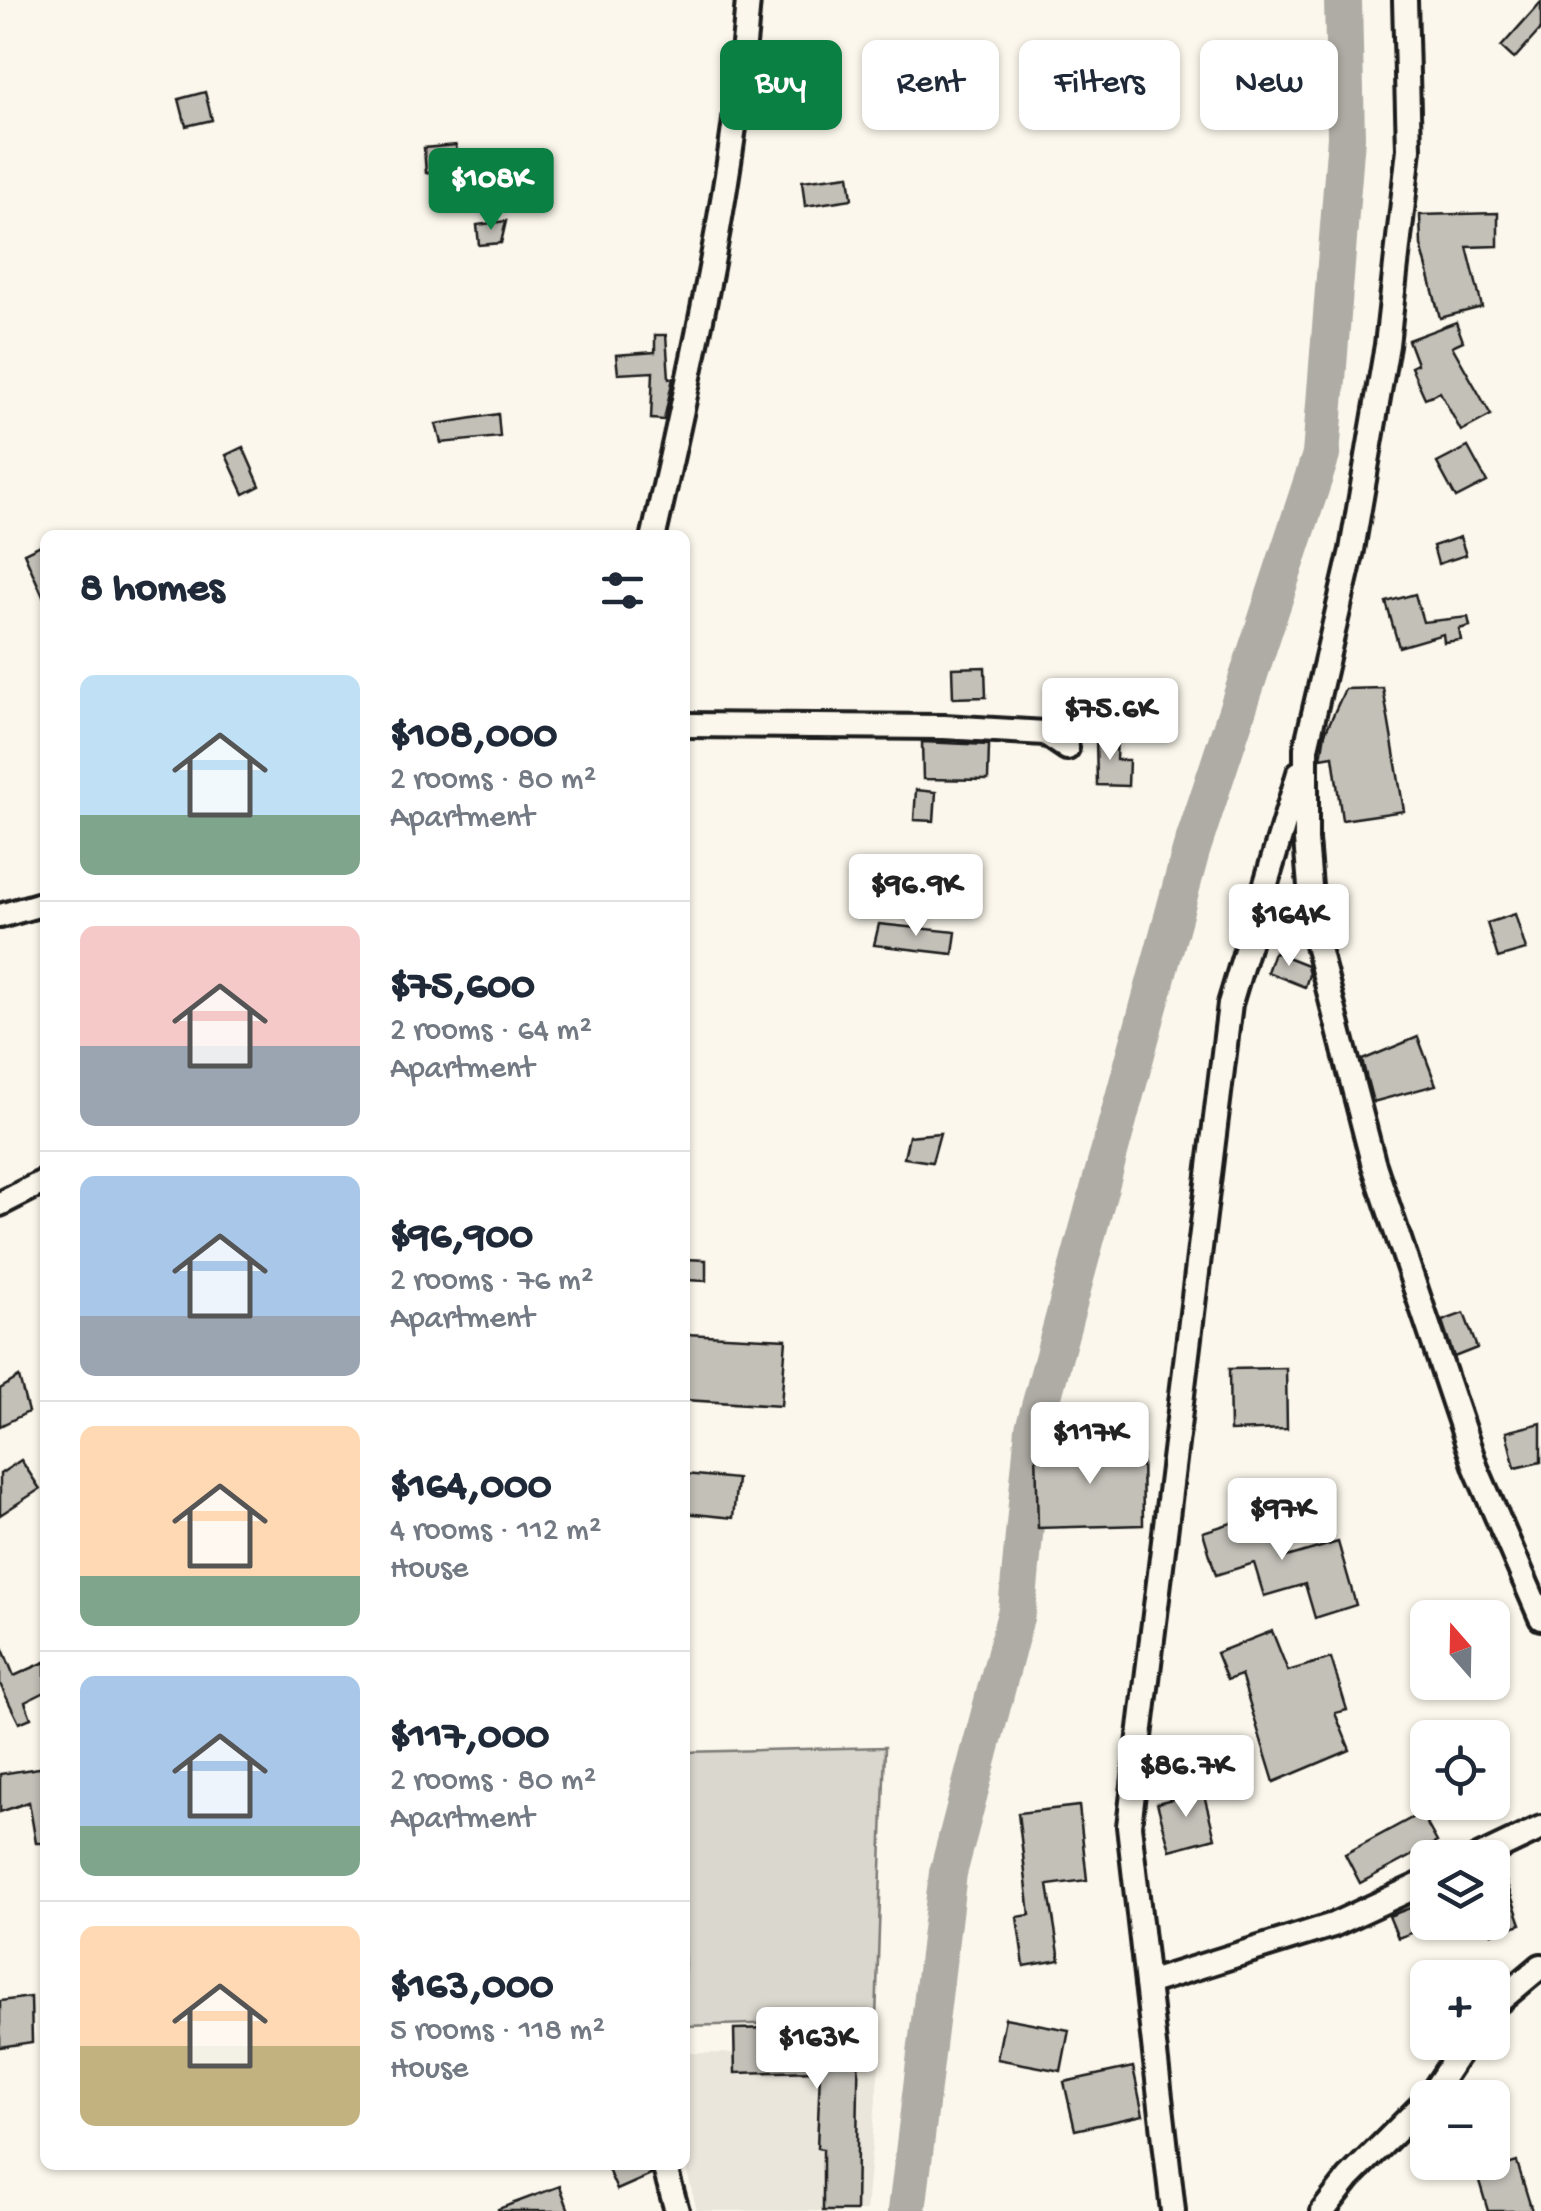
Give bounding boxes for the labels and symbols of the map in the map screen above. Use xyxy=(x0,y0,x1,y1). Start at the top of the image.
pin: $108K xyxy=(421,148,561,233)
pin: $75.6K xyxy=(1029,678,1191,763)
pin: $96.9K xyxy=(835,854,997,939)
pin: $164K xyxy=(1219,884,1359,969)
pin: $117K xyxy=(1020,1402,1160,1487)
pin: $97K xyxy=(1223,1478,1341,1563)
north arrow xyxy=(1410,1600,1510,1700)
pin: $86.7K xyxy=(1105,1735,1267,1820)
pin: $163K xyxy=(747,2007,887,2092)

